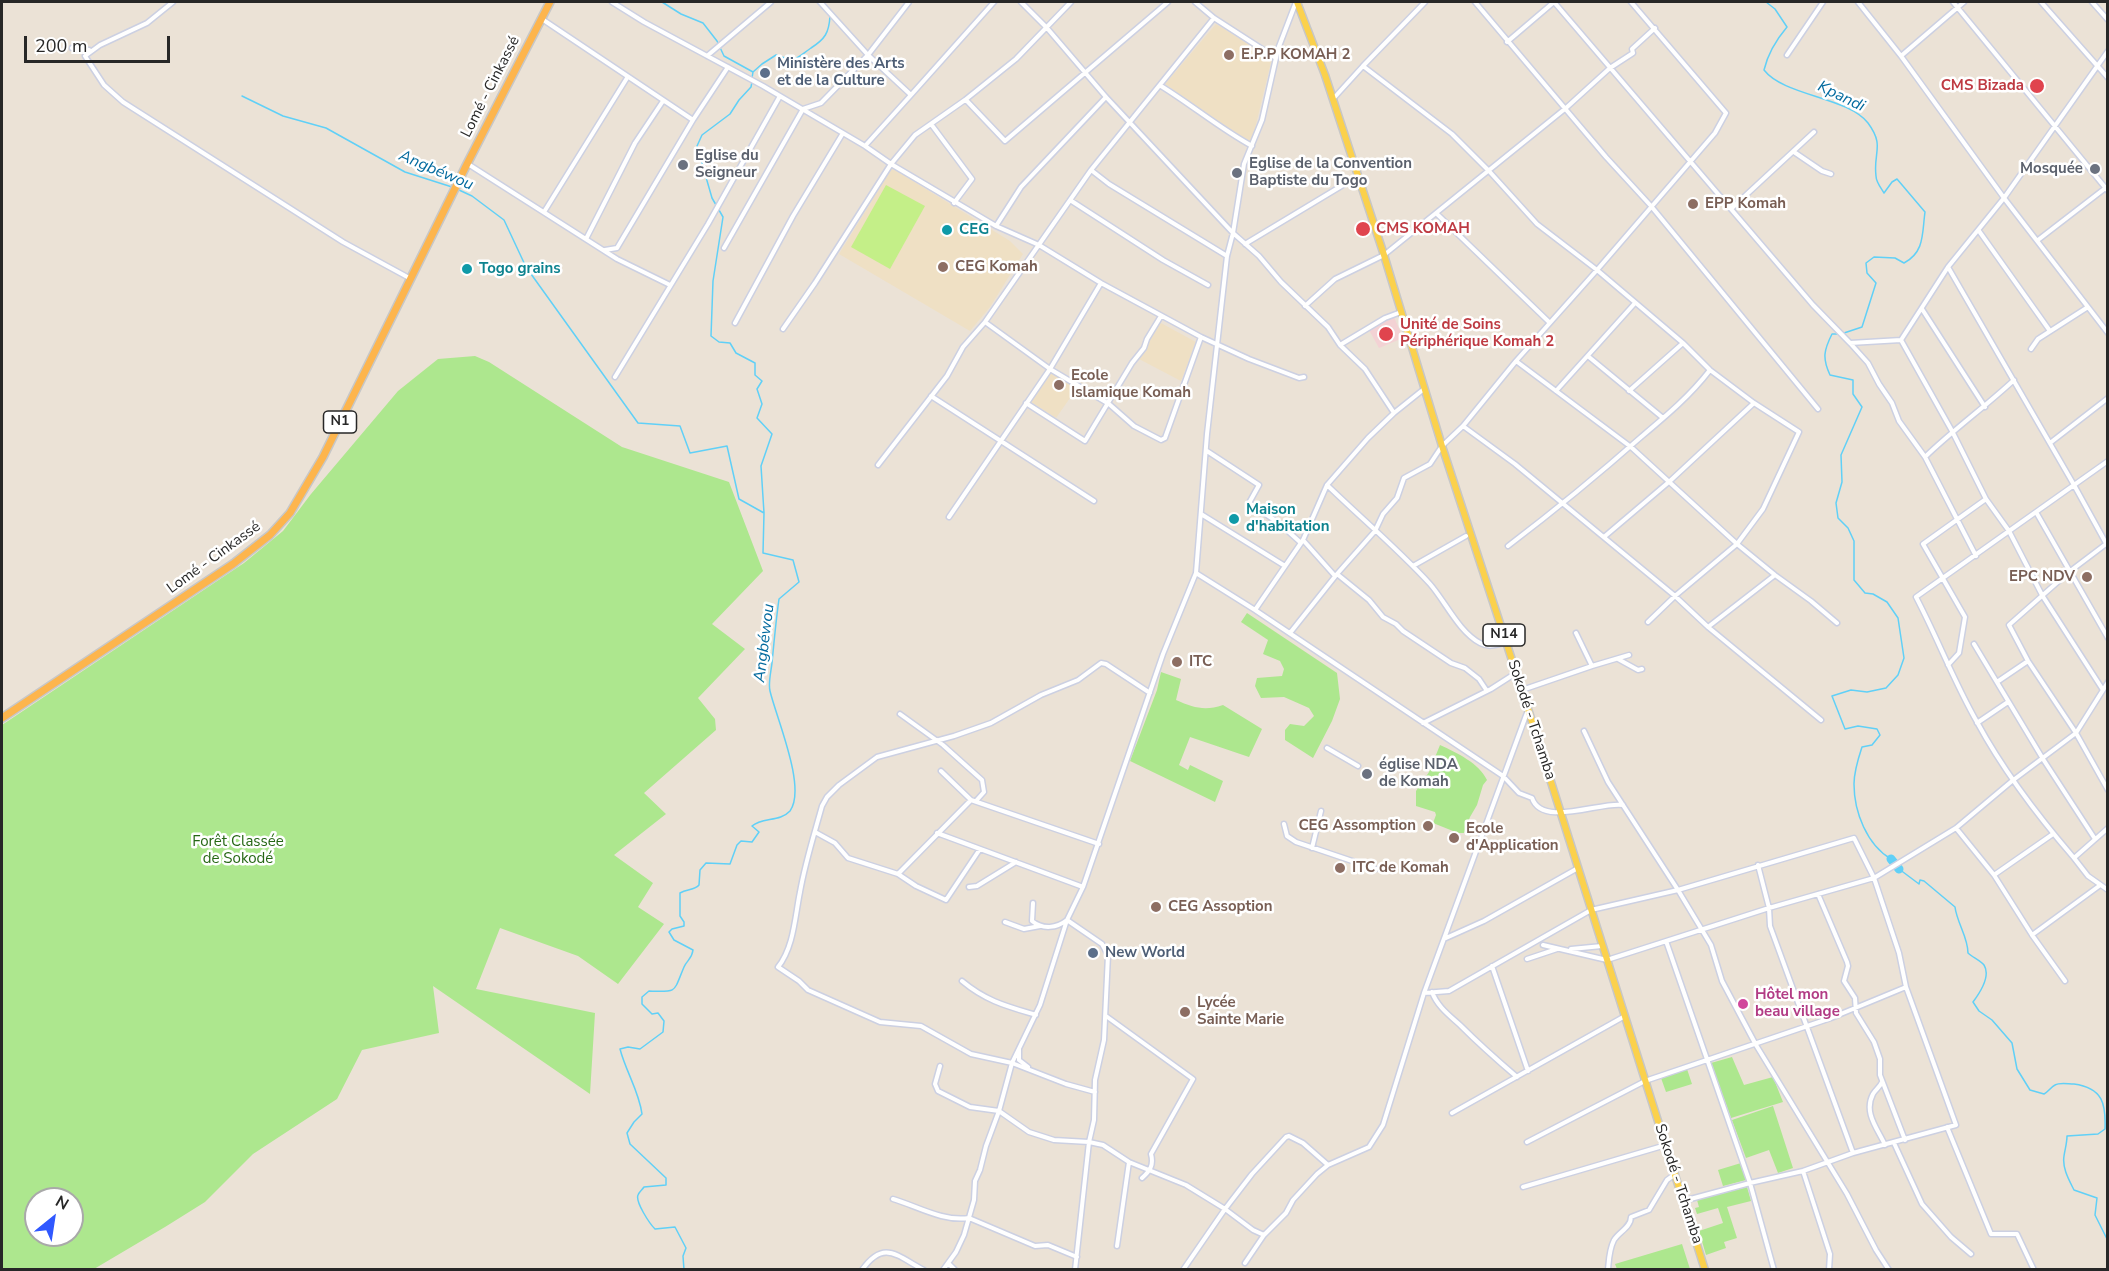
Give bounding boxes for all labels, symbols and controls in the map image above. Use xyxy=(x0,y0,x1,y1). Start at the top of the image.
scale bar xyxy=(27,24,172,62)
street label: Lomé - Cinkassé xyxy=(458,33,524,141)
text: 200 m xyxy=(35,34,87,58)
place label: E.P.P KOMAH 2 xyxy=(1241,46,1350,64)
marker: E.P.P KOMAH 2 xyxy=(1222,48,1236,62)
place label: Ministère des Arts et de la Culture xyxy=(777,55,904,90)
marker: Ministère des Arts et de la Culture xyxy=(758,66,772,80)
water label: Kpandi xyxy=(1814,77,1868,117)
place label: CMS Bizada xyxy=(1941,77,2024,95)
marker: CMS Bizada xyxy=(2028,77,2046,95)
water label: Angbéwou xyxy=(396,147,476,195)
place label: Eglise du Seigneur xyxy=(695,147,759,182)
place label: Eglise de la Convention Baptiste du Togo xyxy=(1249,155,1412,190)
marker: Eglise du Seigneur xyxy=(676,158,690,172)
place label: Mosquée xyxy=(2020,160,2083,178)
marker: Mosquée xyxy=(2088,162,2102,176)
marker: Eglise de la Convention Baptiste du Togo xyxy=(1230,166,1244,180)
place label: EPP Komah xyxy=(1705,195,1786,213)
marker: EPP Komah xyxy=(1686,197,1700,211)
marker: CMS KOMAH xyxy=(1354,220,1372,238)
place label: CMS KOMAH xyxy=(1376,220,1470,238)
place label: CEG xyxy=(959,221,989,239)
marker: CEG xyxy=(940,223,954,237)
place label: CEG Komah xyxy=(955,258,1038,276)
place label: Togo grains xyxy=(479,260,561,278)
marker: CEG Komah xyxy=(936,260,950,274)
marker: Togo grains xyxy=(460,262,474,276)
place label: Unité de Soins Périphérique Komah 2 xyxy=(1400,316,1554,351)
marker: Unité de Soins Périphérique Komah 2 xyxy=(1377,325,1395,343)
place label: Ecole Islamique Komah xyxy=(1071,367,1191,402)
marker: Ecole Islamique Komah xyxy=(1052,378,1066,392)
road number: N1 xyxy=(324,411,356,433)
place label: Maison d'habitation xyxy=(1246,501,1329,536)
marker: Maison d'habitation xyxy=(1227,512,1241,526)
street label: Lomé - Cinkassé xyxy=(164,518,264,598)
place label: EPC NDV xyxy=(2009,568,2075,586)
marker: EPC NDV xyxy=(2080,570,2094,584)
water label: Angbéwou xyxy=(751,603,779,683)
road number: N14 xyxy=(1483,624,1525,646)
place label: ITC xyxy=(1189,653,1212,671)
marker: ITC xyxy=(1170,655,1184,669)
street label: Sokodé - Tchamba xyxy=(1503,658,1559,782)
place label: église NDA de Komah xyxy=(1379,756,1458,791)
marker: église NDA de Komah xyxy=(1360,767,1374,781)
place label: CEG Assomption xyxy=(1298,817,1416,835)
marker: CEG Assomption xyxy=(1421,819,1435,833)
place label: Ecole d'Application xyxy=(1466,820,1559,855)
marker: Ecole d'Application xyxy=(1447,831,1461,845)
park label: Forêt Classée de Sokodé xyxy=(192,833,284,868)
place label: ITC de Komah xyxy=(1352,859,1449,877)
marker: ITC de Komah xyxy=(1333,861,1347,875)
place label: CEG Assoption xyxy=(1168,898,1272,916)
marker: CEG Assoption xyxy=(1149,900,1163,914)
place label: New World xyxy=(1105,944,1185,962)
marker: New World xyxy=(1086,946,1100,960)
place label: Hôtel mon beau village xyxy=(1755,986,1840,1021)
place label: Lycée Sainte Marie xyxy=(1197,994,1284,1029)
marker: Hôtel mon beau village xyxy=(1736,997,1750,1011)
marker: Lycée Sainte Marie xyxy=(1178,1005,1192,1019)
street label: Sokodé - Tchamba xyxy=(1650,1122,1706,1246)
north arrow xyxy=(24,1187,84,1247)
text: N xyxy=(51,1191,73,1216)

